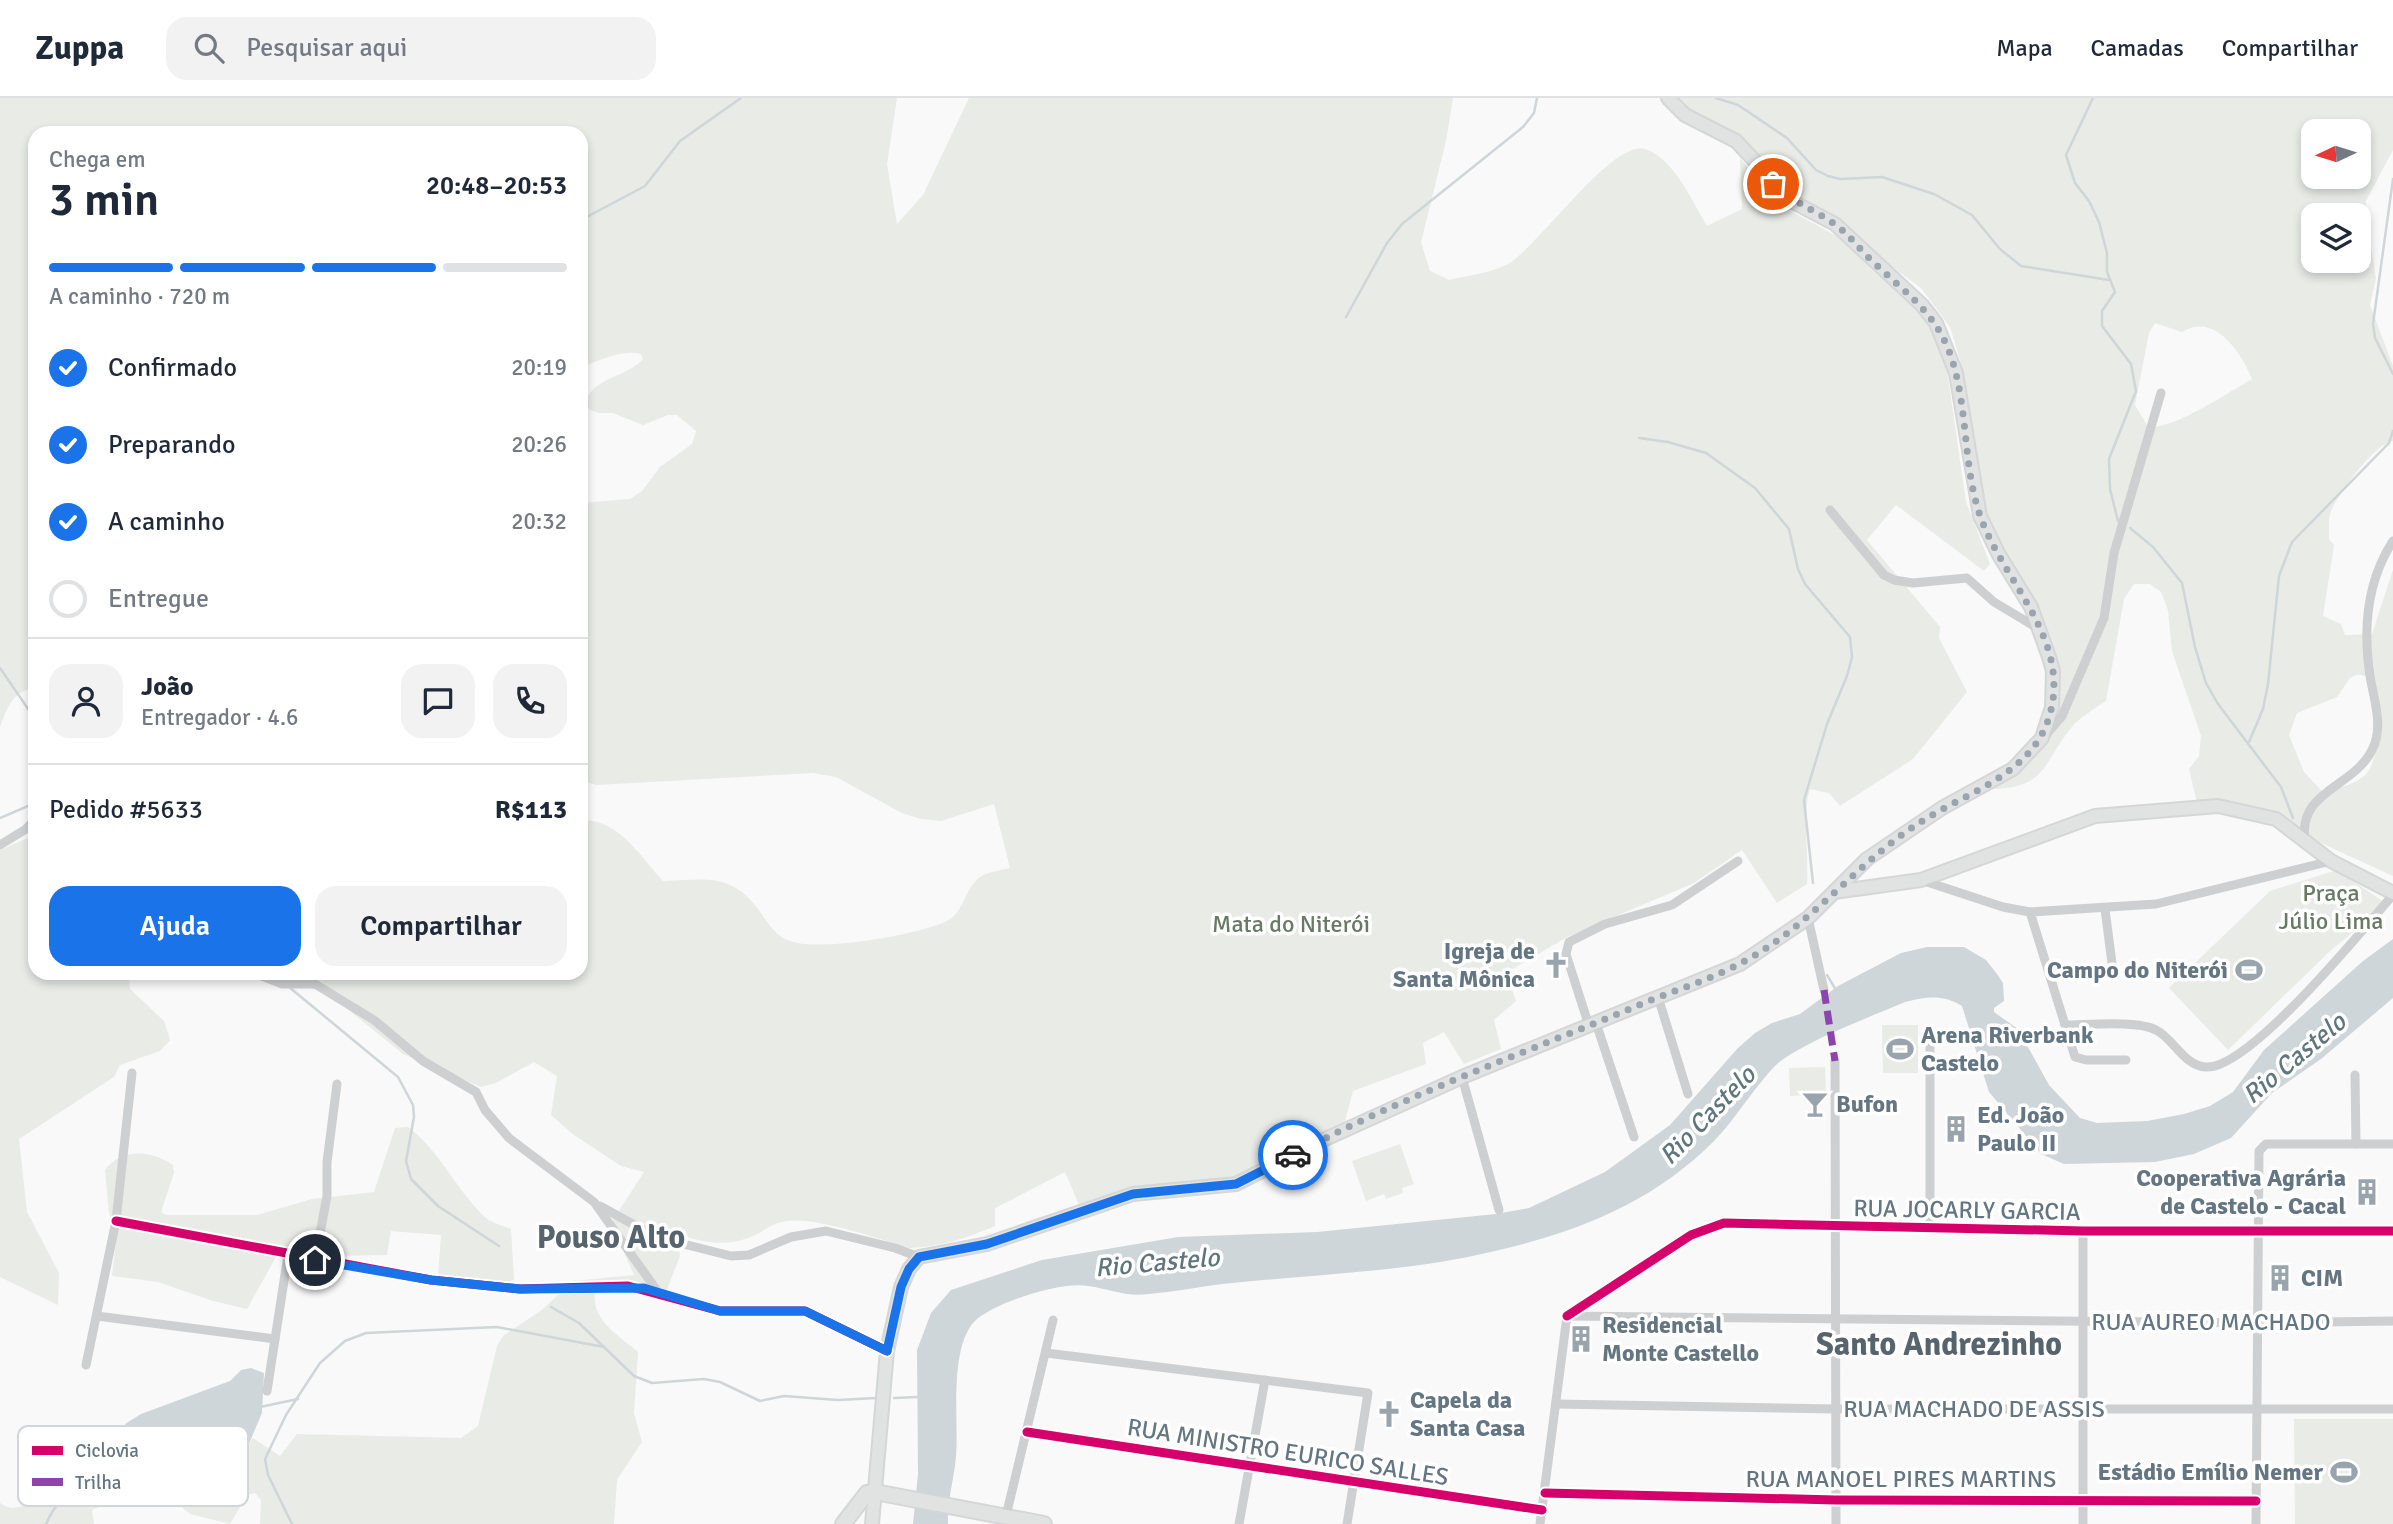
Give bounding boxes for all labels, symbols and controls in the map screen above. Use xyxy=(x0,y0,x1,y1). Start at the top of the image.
search box xyxy=(166,17,656,80)
text: Zuppa xyxy=(35,28,124,69)
icon: search xyxy=(190,29,228,67)
text: Pesquisar aqui xyxy=(246,32,407,64)
text: Mapa xyxy=(1996,33,2053,63)
text: Camadas xyxy=(2091,33,2184,63)
text: Compartilhar xyxy=(2222,33,2358,63)
north arrow xyxy=(2301,119,2371,189)
map controls xyxy=(2301,119,2371,273)
text: Chega em xyxy=(49,145,146,174)
pin xyxy=(1743,154,1803,214)
icon: bag xyxy=(1754,165,1792,203)
text: 20:48–20:53 xyxy=(426,170,567,202)
text: 3 min xyxy=(49,172,159,228)
button: layers xyxy=(2301,203,2371,273)
text: A caminho · 720 m xyxy=(49,282,230,311)
icon: check xyxy=(49,349,87,387)
text: Confirmado xyxy=(108,352,237,384)
text: 20:19 xyxy=(511,353,567,382)
icon: check xyxy=(49,426,87,464)
text: Preparando xyxy=(108,429,235,461)
text: 20:26 xyxy=(511,430,567,459)
icon: check xyxy=(49,503,87,541)
text: A caminho xyxy=(108,506,225,538)
text: 20:32 xyxy=(511,507,567,536)
text: Entregue xyxy=(108,583,209,615)
button: person xyxy=(49,664,123,738)
button: chat xyxy=(401,664,475,738)
button: phone xyxy=(493,664,567,738)
text: João xyxy=(141,671,194,703)
text: Entregador · 4.6 xyxy=(141,703,299,732)
text: Pedido #5633 xyxy=(49,794,203,826)
text: R$113 xyxy=(495,794,567,826)
park label: Praça Júlio Lima xyxy=(2279,878,2383,936)
button: Ajuda xyxy=(49,886,301,966)
button: Compartilhar xyxy=(315,886,567,966)
park label: Mata do Niterói xyxy=(1212,909,1370,939)
place label: Igreja de Santa Mônica xyxy=(1393,936,1535,994)
church icon: Igreja de Santa Mônica xyxy=(1541,950,1571,980)
place label: Campo do Niterói xyxy=(2047,955,2228,985)
sports icon: Campo do Niterói xyxy=(2234,955,2264,985)
water label: Rio Castelo xyxy=(2237,1005,2354,1111)
place label: Arena Riverbank Castelo xyxy=(1921,1020,2094,1078)
sports icon: Arena Riverbank Castelo xyxy=(1885,1034,1915,1064)
water label: Rio Castelo xyxy=(1653,1059,1764,1172)
bar icon: Bufon xyxy=(1800,1089,1830,1119)
place label: Bufon xyxy=(1836,1089,1898,1119)
place label: Ed. João Paulo II xyxy=(1977,1100,2064,1158)
building icon: Ed. João Paulo II xyxy=(1941,1114,1971,1144)
courier xyxy=(1258,1120,1328,1190)
icon: car xyxy=(1274,1136,1312,1174)
place label: Cooperativa Agrária de Castelo - Cacal xyxy=(2136,1163,2346,1221)
building icon: Cooperativa Agrária de Castelo - Cacal xyxy=(2352,1177,2382,1207)
street label: RUA JOCARLY GARCIA xyxy=(1853,1193,2081,1227)
district label: Pouso Alto xyxy=(537,1218,685,1257)
pin xyxy=(285,1230,345,1290)
icon: home xyxy=(296,1241,334,1279)
water label: Rio Castelo xyxy=(1094,1241,1222,1284)
building icon: CIM xyxy=(2265,1263,2295,1293)
place label: CIM xyxy=(2301,1263,2343,1293)
street label: RUA AUREO MACHADO xyxy=(2091,1307,2331,1337)
place label: Residencial Monte Castello xyxy=(1602,1310,1759,1368)
building icon: Residencial Monte Castello xyxy=(1566,1324,1596,1354)
district label: Santo Andrezinho xyxy=(1816,1325,2062,1364)
place label: Capela da Santa Casa xyxy=(1410,1385,1525,1443)
street label: RUA MACHADO DE ASSIS xyxy=(1843,1394,2105,1424)
church icon: Capela da Santa Casa xyxy=(1374,1399,1404,1429)
street label: RUA MINISTRO EURICO SALLES xyxy=(1125,1412,1451,1492)
legend xyxy=(18,1426,248,1506)
text: Ciclovia xyxy=(75,1439,139,1463)
place label: Estádio Emílio Nemer xyxy=(2098,1457,2323,1487)
sports icon: Estádio Emílio Nemer xyxy=(2329,1457,2359,1487)
street label: RUA MANOEL PIRES MARTINS xyxy=(1746,1464,2056,1494)
text: Trilha xyxy=(75,1471,121,1495)

